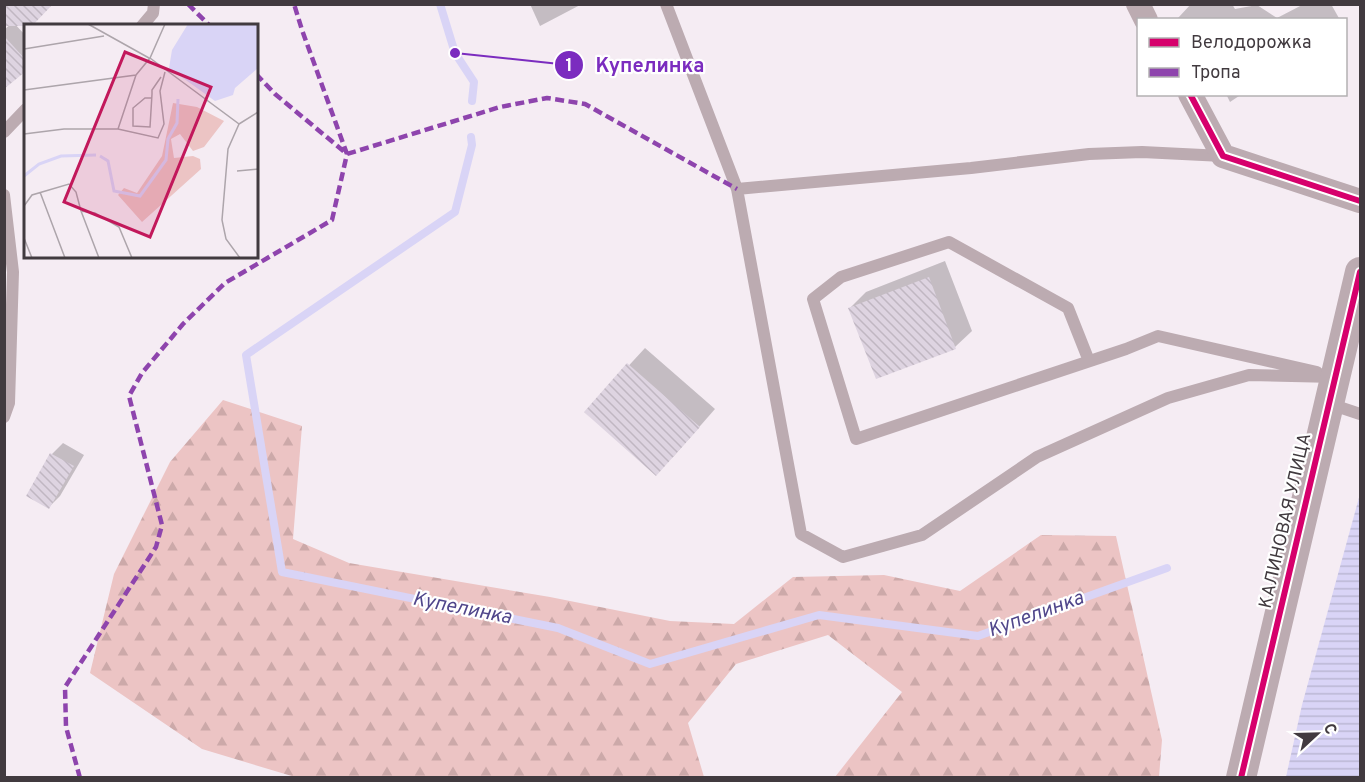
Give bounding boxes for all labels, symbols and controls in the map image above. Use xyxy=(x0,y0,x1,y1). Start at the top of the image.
legend xyxy=(1137,18,1347,96)
inset map xyxy=(24,24,258,258)
text: Велодорожка xyxy=(1191,32,1311,55)
callout: Купелинка xyxy=(554,46,717,84)
text: Купелинка xyxy=(596,54,704,80)
text: 1 xyxy=(565,55,573,78)
text: Тропа xyxy=(1191,62,1240,85)
street label: КАЛИНОВАЯ УЛИЦА xyxy=(1255,431,1317,611)
water label: Купелинка xyxy=(984,585,1088,644)
water label: Купелинка xyxy=(410,587,514,631)
north arrow xyxy=(1287,704,1347,764)
text: С xyxy=(1318,721,1340,738)

